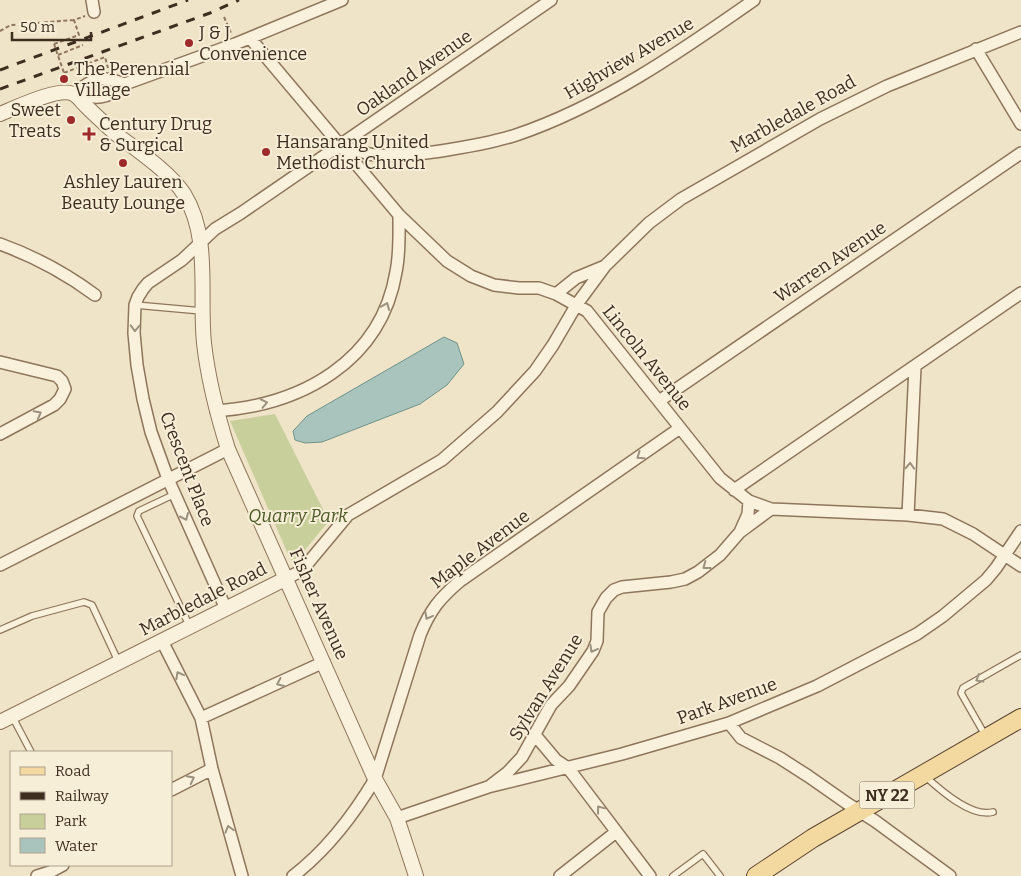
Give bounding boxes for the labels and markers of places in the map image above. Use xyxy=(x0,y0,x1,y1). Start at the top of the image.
place label: J & J Convenience xyxy=(198,22,307,65)
marker: J & J Convenience xyxy=(183,37,195,49)
place label: The Perennial Village xyxy=(74,58,190,101)
marker: The Perennial Village xyxy=(58,73,70,85)
place label: Sweet Treats xyxy=(9,99,61,142)
place label: Century Drug & Surgical xyxy=(99,113,212,156)
marker: Sweet Treats xyxy=(65,114,77,126)
marker: Century Drug & Surgical xyxy=(83,128,95,140)
place label: Hansarang United Methodist Church xyxy=(276,131,429,174)
marker: Hansarang United Methodist Church xyxy=(260,146,272,158)
marker: Ashley Lauren Beauty Lounge xyxy=(117,157,129,169)
place label: Ashley Lauren Beauty Lounge xyxy=(61,171,185,214)

